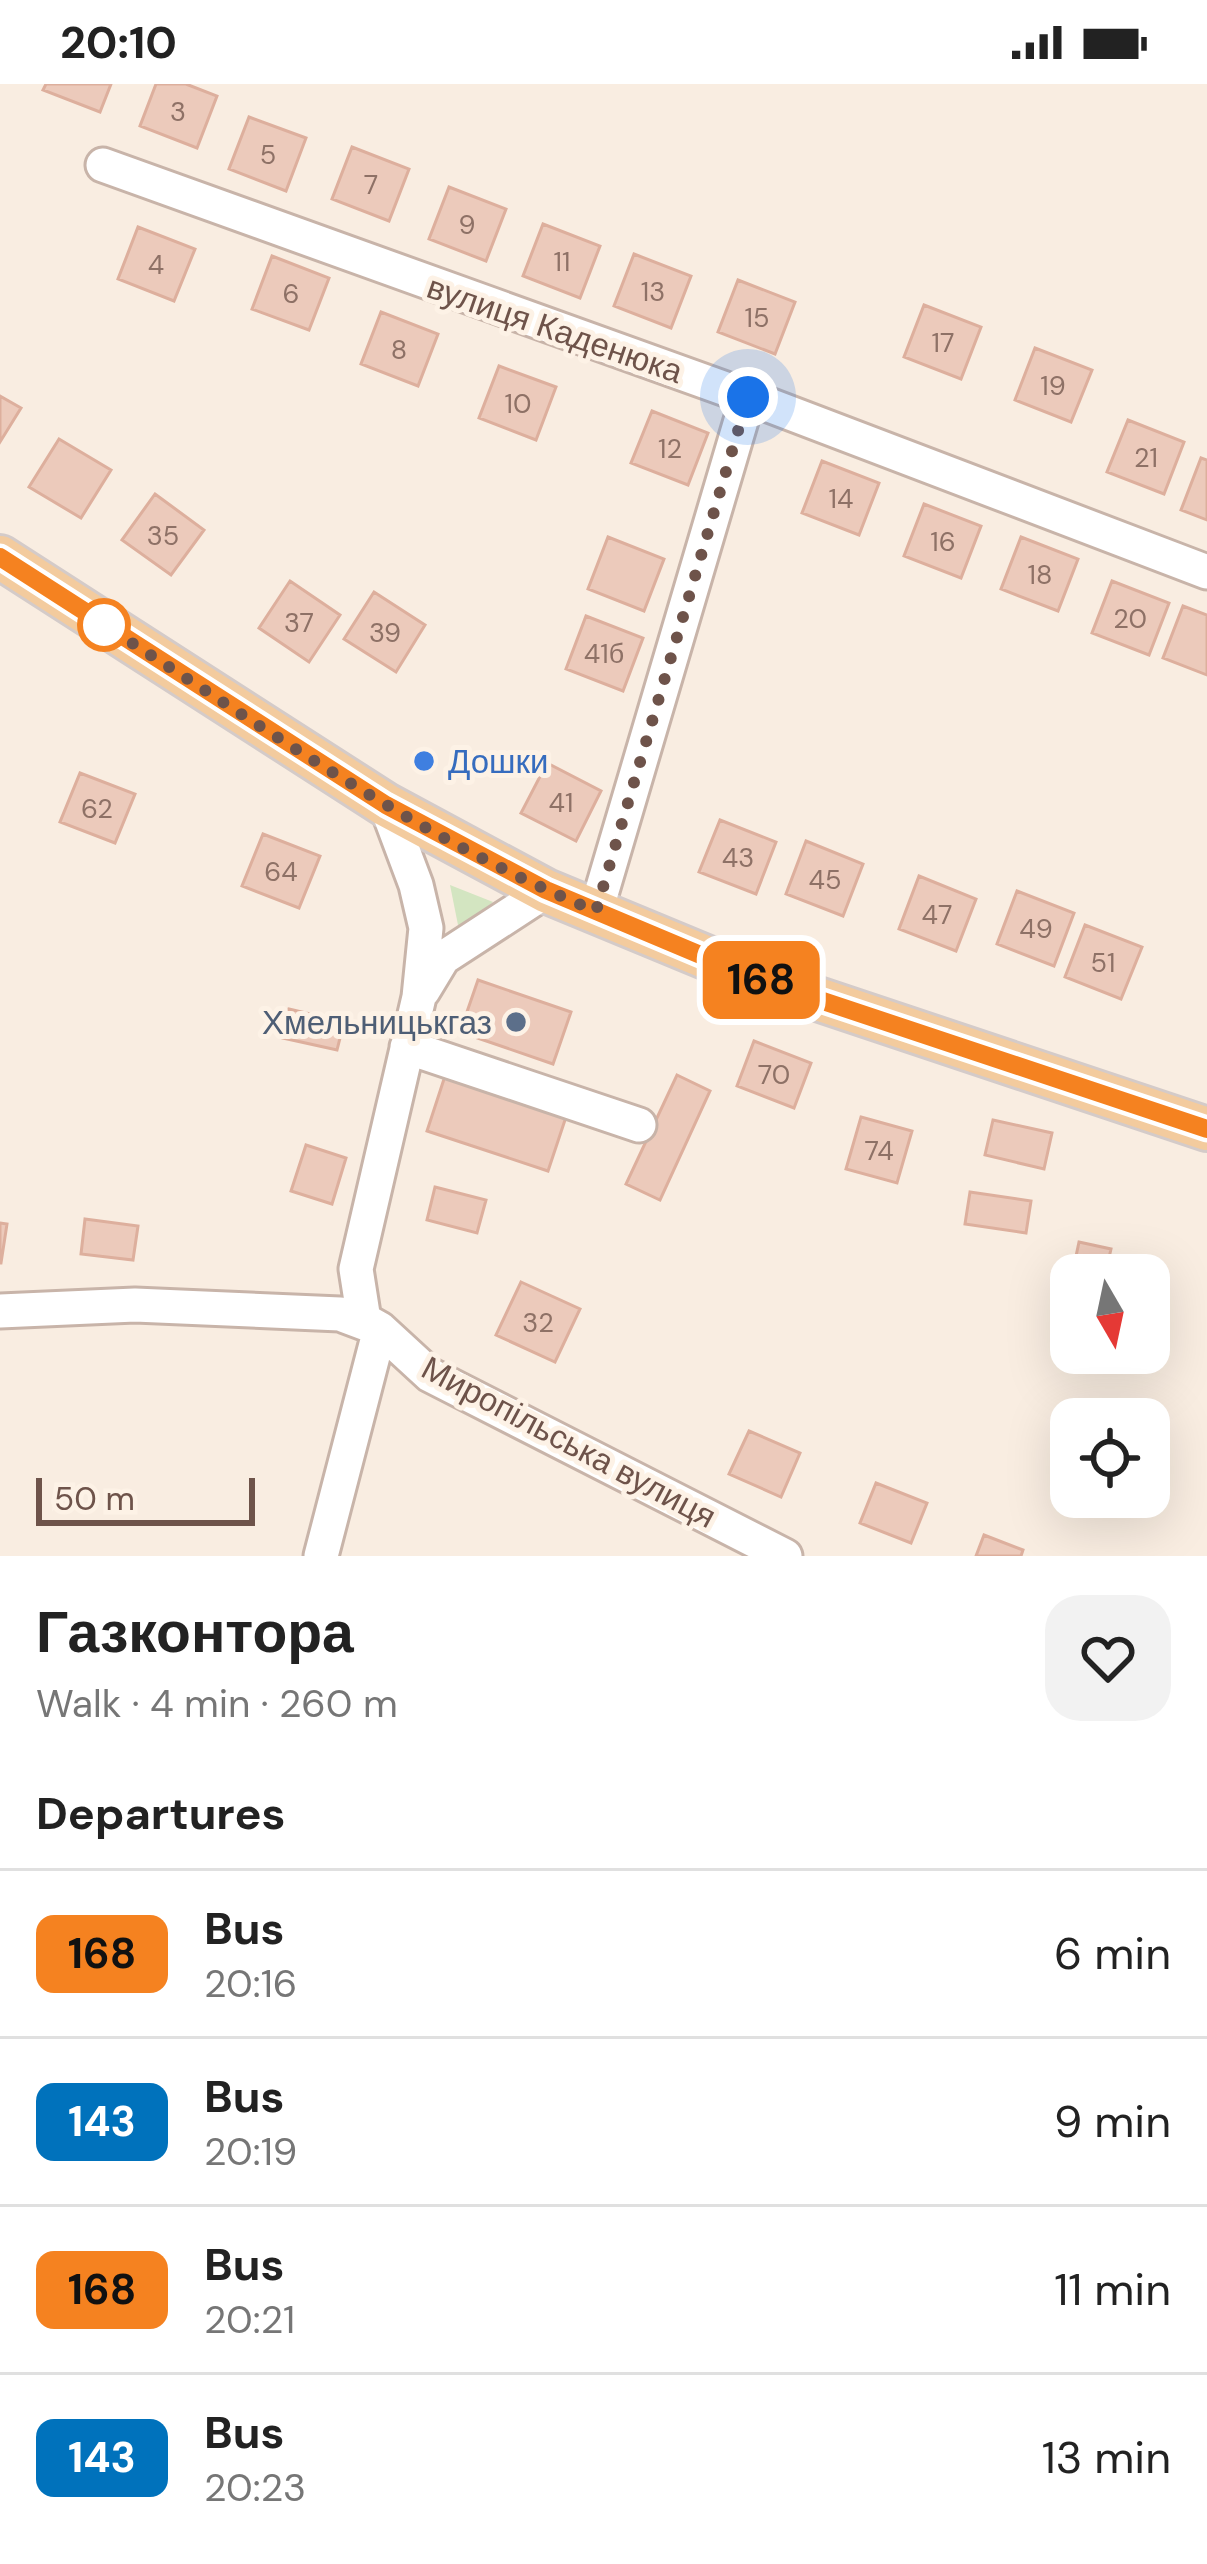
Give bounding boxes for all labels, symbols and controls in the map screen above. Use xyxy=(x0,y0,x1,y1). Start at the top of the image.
text: 20:10 xyxy=(60,13,177,72)
house number: 3 xyxy=(170,94,186,129)
house number: 5 xyxy=(260,137,276,172)
house number: 7 xyxy=(364,167,378,202)
house number: 9 xyxy=(459,207,475,242)
house number: 11 xyxy=(554,244,570,279)
house number: 4 xyxy=(148,247,164,282)
street label: вулиця Каденюка xyxy=(422,265,689,393)
house number: 13 xyxy=(641,274,665,309)
house number: 6 xyxy=(283,276,299,311)
house number: 15 xyxy=(745,300,769,335)
house number: 17 xyxy=(932,325,954,360)
house number: 8 xyxy=(391,332,407,367)
your location xyxy=(718,367,778,427)
house number: 19 xyxy=(1040,368,1066,403)
house number: 10 xyxy=(505,386,531,421)
house number: 12 xyxy=(658,431,682,466)
house number: 21 xyxy=(1134,440,1158,475)
house number: 14 xyxy=(829,481,853,516)
house number: 35 xyxy=(147,518,179,553)
house number: 16 xyxy=(930,524,956,559)
house number: 18 xyxy=(1028,557,1052,592)
unlabelled marker xyxy=(79,600,129,650)
house number: 20 xyxy=(1113,601,1147,636)
house number: 37 xyxy=(284,605,314,640)
house number: 39 xyxy=(369,615,401,650)
house number: 41б xyxy=(584,636,624,671)
place label: Дошки xyxy=(448,740,548,783)
marker: Дошки xyxy=(411,748,437,774)
house number: 41 xyxy=(549,785,573,820)
house number: 62 xyxy=(81,791,113,826)
house number: 43 xyxy=(722,840,754,875)
house number: 64 xyxy=(264,854,298,889)
house number: 45 xyxy=(809,862,841,897)
house number: 47 xyxy=(922,897,952,932)
house number: 49 xyxy=(1019,911,1053,946)
line badge: 168 xyxy=(692,941,830,1019)
house number: 51 xyxy=(1091,945,1115,980)
text: 168 xyxy=(727,952,795,1007)
place label: Хмельницькгаз xyxy=(262,1001,492,1044)
marker: Хмельницькгаз xyxy=(503,1009,529,1035)
house number: 70 xyxy=(758,1057,790,1092)
house number: 74 xyxy=(864,1133,894,1168)
north arrow xyxy=(1050,1254,1170,1374)
map controls xyxy=(1050,1254,1170,1518)
house number: 32 xyxy=(522,1305,554,1340)
street label: Миропільська вулиця xyxy=(414,1346,724,1538)
button: locate xyxy=(1050,1398,1170,1518)
scale bar xyxy=(36,1472,255,1525)
text: 50 m xyxy=(54,1477,135,1520)
text: Газконтора xyxy=(36,1595,354,1670)
button: heart xyxy=(1045,1595,1171,1721)
text: Walk · 4 min · 260 m xyxy=(36,1678,398,1729)
text: Departures xyxy=(36,1784,285,1843)
text: Bus xyxy=(204,1899,284,1958)
text: 6 min xyxy=(1054,1924,1171,1983)
text: 168 xyxy=(68,1926,136,1981)
text: 20:16 xyxy=(204,1958,297,2009)
text: Bus xyxy=(204,2067,284,2126)
text: 9 min xyxy=(1054,2092,1171,2151)
text: 143 xyxy=(68,2094,136,2149)
text: 20:19 xyxy=(204,2126,297,2177)
text: Bus xyxy=(204,2235,284,2294)
text: 11 min xyxy=(1054,2260,1171,2319)
text: 168 xyxy=(68,2262,136,2317)
text: 20:21 xyxy=(204,2294,295,2345)
text: Bus xyxy=(204,2403,284,2462)
text: 13 min xyxy=(1042,2428,1171,2487)
text: 143 xyxy=(68,2430,136,2485)
text: 20:23 xyxy=(204,2462,306,2513)

